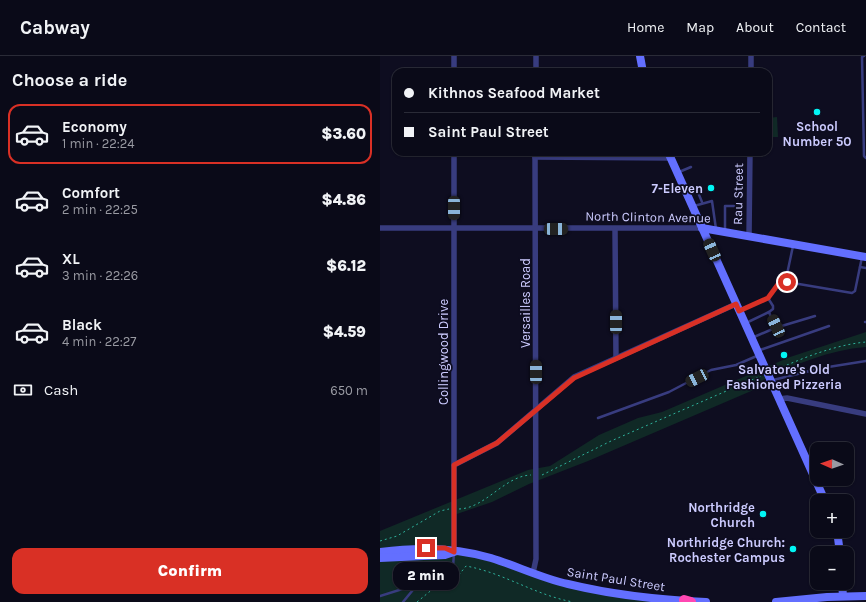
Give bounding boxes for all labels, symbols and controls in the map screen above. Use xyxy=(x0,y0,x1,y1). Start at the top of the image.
text: Cabway xyxy=(20,17,90,39)
text: Home xyxy=(627,19,664,36)
text: Map xyxy=(686,19,714,36)
text: About xyxy=(736,19,774,36)
text: Contact xyxy=(796,19,846,36)
text: Choose a ride xyxy=(12,69,127,91)
text: Kithnos Seafood Market xyxy=(428,84,600,102)
marker: School Number 50 xyxy=(812,107,822,117)
icon: car xyxy=(14,116,50,152)
text: Economy xyxy=(62,118,127,136)
place label: School Number 50 xyxy=(783,119,851,149)
text: Saint Paul Street xyxy=(428,123,549,141)
text: $3.60 xyxy=(321,125,366,143)
text: 1 min · 22:24 xyxy=(62,136,135,151)
street label: Rau Street xyxy=(730,163,746,225)
place label: 7-Eleven xyxy=(651,181,703,196)
icon: car xyxy=(14,182,50,218)
marker: 7-Eleven xyxy=(706,183,716,193)
text: Comfort xyxy=(62,184,120,202)
text: $4.86 xyxy=(322,191,366,209)
car xyxy=(448,196,460,220)
text: 2 min · 22:25 xyxy=(62,202,138,217)
street label: North Clinton Avenue xyxy=(585,208,711,226)
car xyxy=(544,223,568,235)
car xyxy=(702,237,722,263)
icon: car xyxy=(14,248,50,284)
text: XL xyxy=(62,250,80,268)
text: $6.12 xyxy=(326,257,366,275)
street label: Versailles Road xyxy=(518,258,533,348)
text: 3 min · 22:26 xyxy=(62,268,138,283)
route start xyxy=(778,273,796,291)
street label: Collingwood Drive xyxy=(436,299,451,405)
car xyxy=(610,310,622,334)
car xyxy=(765,313,787,339)
icon: car xyxy=(14,314,50,350)
text: Black xyxy=(62,316,102,334)
text: $4.59 xyxy=(323,323,366,341)
text: 4 min · 22:27 xyxy=(62,334,136,349)
marker: Salvatore's Old Fashioned Pizzeria xyxy=(779,350,789,360)
car xyxy=(530,360,542,384)
place label: Salvatore's Old Fashioned Pizzeria xyxy=(726,362,842,392)
car xyxy=(684,367,710,389)
icon: cash xyxy=(12,379,34,401)
text: Cash xyxy=(44,381,78,399)
text: 650 m xyxy=(330,383,368,398)
north arrow xyxy=(810,442,854,486)
map controls xyxy=(810,442,854,590)
button: + xyxy=(810,494,854,538)
place label: Northridge Church xyxy=(688,500,755,530)
marker: Northridge Church xyxy=(758,509,768,519)
place label: Northridge Church: Rochester Campus xyxy=(667,535,785,565)
route end xyxy=(417,539,435,557)
marker: Northridge Church: Rochester Campus xyxy=(788,544,798,554)
button: − xyxy=(810,546,854,590)
button: Confirm xyxy=(12,548,368,594)
callout: 2 min xyxy=(393,562,459,590)
street label: Saint Paul Street xyxy=(566,564,666,594)
text: 2 min xyxy=(407,568,445,583)

